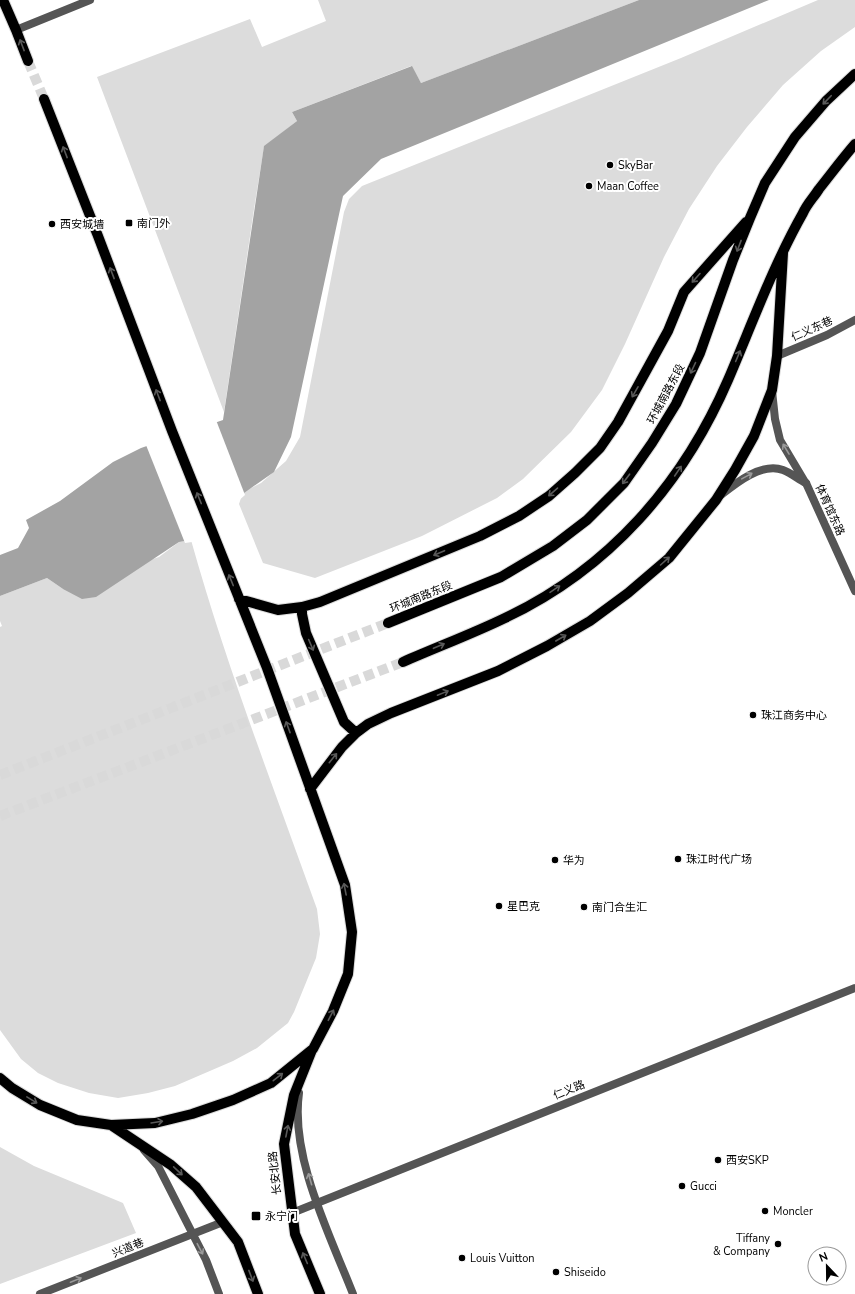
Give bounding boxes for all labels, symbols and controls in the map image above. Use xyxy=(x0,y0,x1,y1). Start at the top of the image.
one-way arrow xyxy=(18,39,25,52)
one-way arrow xyxy=(822,95,831,105)
one-way arrow xyxy=(60,147,68,159)
place label: SkyBar xyxy=(618,158,653,173)
marker: SkyBar xyxy=(605,160,615,170)
place label: Maan Coffee xyxy=(597,179,659,194)
marker: Maan Coffee xyxy=(584,181,594,191)
place label: 南门外 xyxy=(137,216,170,231)
place label: 西安城墙 xyxy=(60,217,104,232)
marker: 南门外 xyxy=(124,218,134,228)
marker: 西安城墙 xyxy=(47,219,57,229)
one-way arrow xyxy=(734,240,742,252)
one-way arrow xyxy=(107,268,115,280)
one-way arrow xyxy=(691,273,700,283)
street label: 仁义东巷 xyxy=(789,313,835,345)
one-way arrow xyxy=(735,351,743,363)
street label: 环城南路东段 xyxy=(644,361,688,427)
one-way arrow xyxy=(689,362,696,374)
one-way arrow xyxy=(631,386,639,398)
one-way arrow xyxy=(154,389,162,401)
one-way arrow xyxy=(781,443,789,455)
one-way arrow xyxy=(674,466,682,477)
one-way arrow xyxy=(741,472,753,480)
one-way arrow xyxy=(622,474,630,485)
street label: 体育馆东路 xyxy=(812,482,848,538)
one-way arrow xyxy=(549,487,559,496)
one-way arrow xyxy=(195,493,203,505)
one-way arrow xyxy=(433,549,445,557)
one-way arrow xyxy=(660,557,670,566)
one-way arrow xyxy=(227,574,235,586)
street label: 环城南路东段 xyxy=(388,578,454,616)
one-way arrow xyxy=(549,585,561,593)
one-way arrow xyxy=(555,633,567,641)
one-way arrow xyxy=(308,638,316,650)
one-way arrow xyxy=(432,642,444,650)
one-way arrow xyxy=(437,688,449,696)
place label: 珠江商务中心 xyxy=(761,708,827,723)
marker: 珠江商务中心 xyxy=(748,710,758,720)
one-way arrow xyxy=(283,722,291,734)
one-way arrow xyxy=(329,752,338,763)
place label: 珠江时代广场 xyxy=(686,852,752,867)
place label: 华为 xyxy=(563,853,585,868)
marker: 珠江时代广场 xyxy=(673,854,683,864)
marker: 华为 xyxy=(550,855,560,865)
one-way arrow xyxy=(341,883,349,896)
place label: 星巴克 xyxy=(507,899,540,914)
place label: 南门合生汇 xyxy=(592,900,647,915)
marker: 星巴克 xyxy=(494,901,504,911)
marker: 南门合生汇 xyxy=(579,902,589,912)
one-way arrow xyxy=(328,1009,335,1021)
one-way arrow xyxy=(272,1073,283,1081)
street label: 仁义路 xyxy=(551,1077,587,1103)
one-way arrow xyxy=(26,1096,37,1104)
one-way arrow xyxy=(150,1118,163,1126)
one-way arrow xyxy=(283,1125,291,1138)
street label: 长安北路 xyxy=(265,1150,285,1196)
place label: 西安SKP xyxy=(726,1153,769,1168)
marker: 西安SKP xyxy=(713,1155,723,1165)
one-way arrow xyxy=(173,1166,183,1176)
one-way arrow xyxy=(306,1173,313,1186)
place label: Gucci xyxy=(690,1179,717,1194)
marker: Gucci xyxy=(677,1181,687,1191)
place label: Moncler xyxy=(773,1204,813,1219)
marker: Moncler xyxy=(760,1206,770,1216)
place label: 永宁门 xyxy=(265,1209,298,1224)
marker: 永宁门 xyxy=(250,1210,262,1222)
place label: Tiffany & Company xyxy=(713,1231,770,1259)
street label: 兴道巷 xyxy=(110,1235,146,1261)
marker: Tiffany & Company xyxy=(773,1239,783,1249)
one-way arrow xyxy=(197,1243,204,1255)
north arrow xyxy=(807,1246,847,1286)
text: N xyxy=(817,1249,830,1266)
place label: Louis Vuitton xyxy=(470,1251,535,1266)
one-way arrow xyxy=(301,1252,309,1264)
marker: Louis Vuitton xyxy=(457,1253,467,1263)
place label: Shiseido xyxy=(564,1265,606,1280)
marker: Shiseido xyxy=(551,1267,561,1277)
one-way arrow xyxy=(247,1270,255,1282)
one-way arrow xyxy=(70,1275,82,1283)

